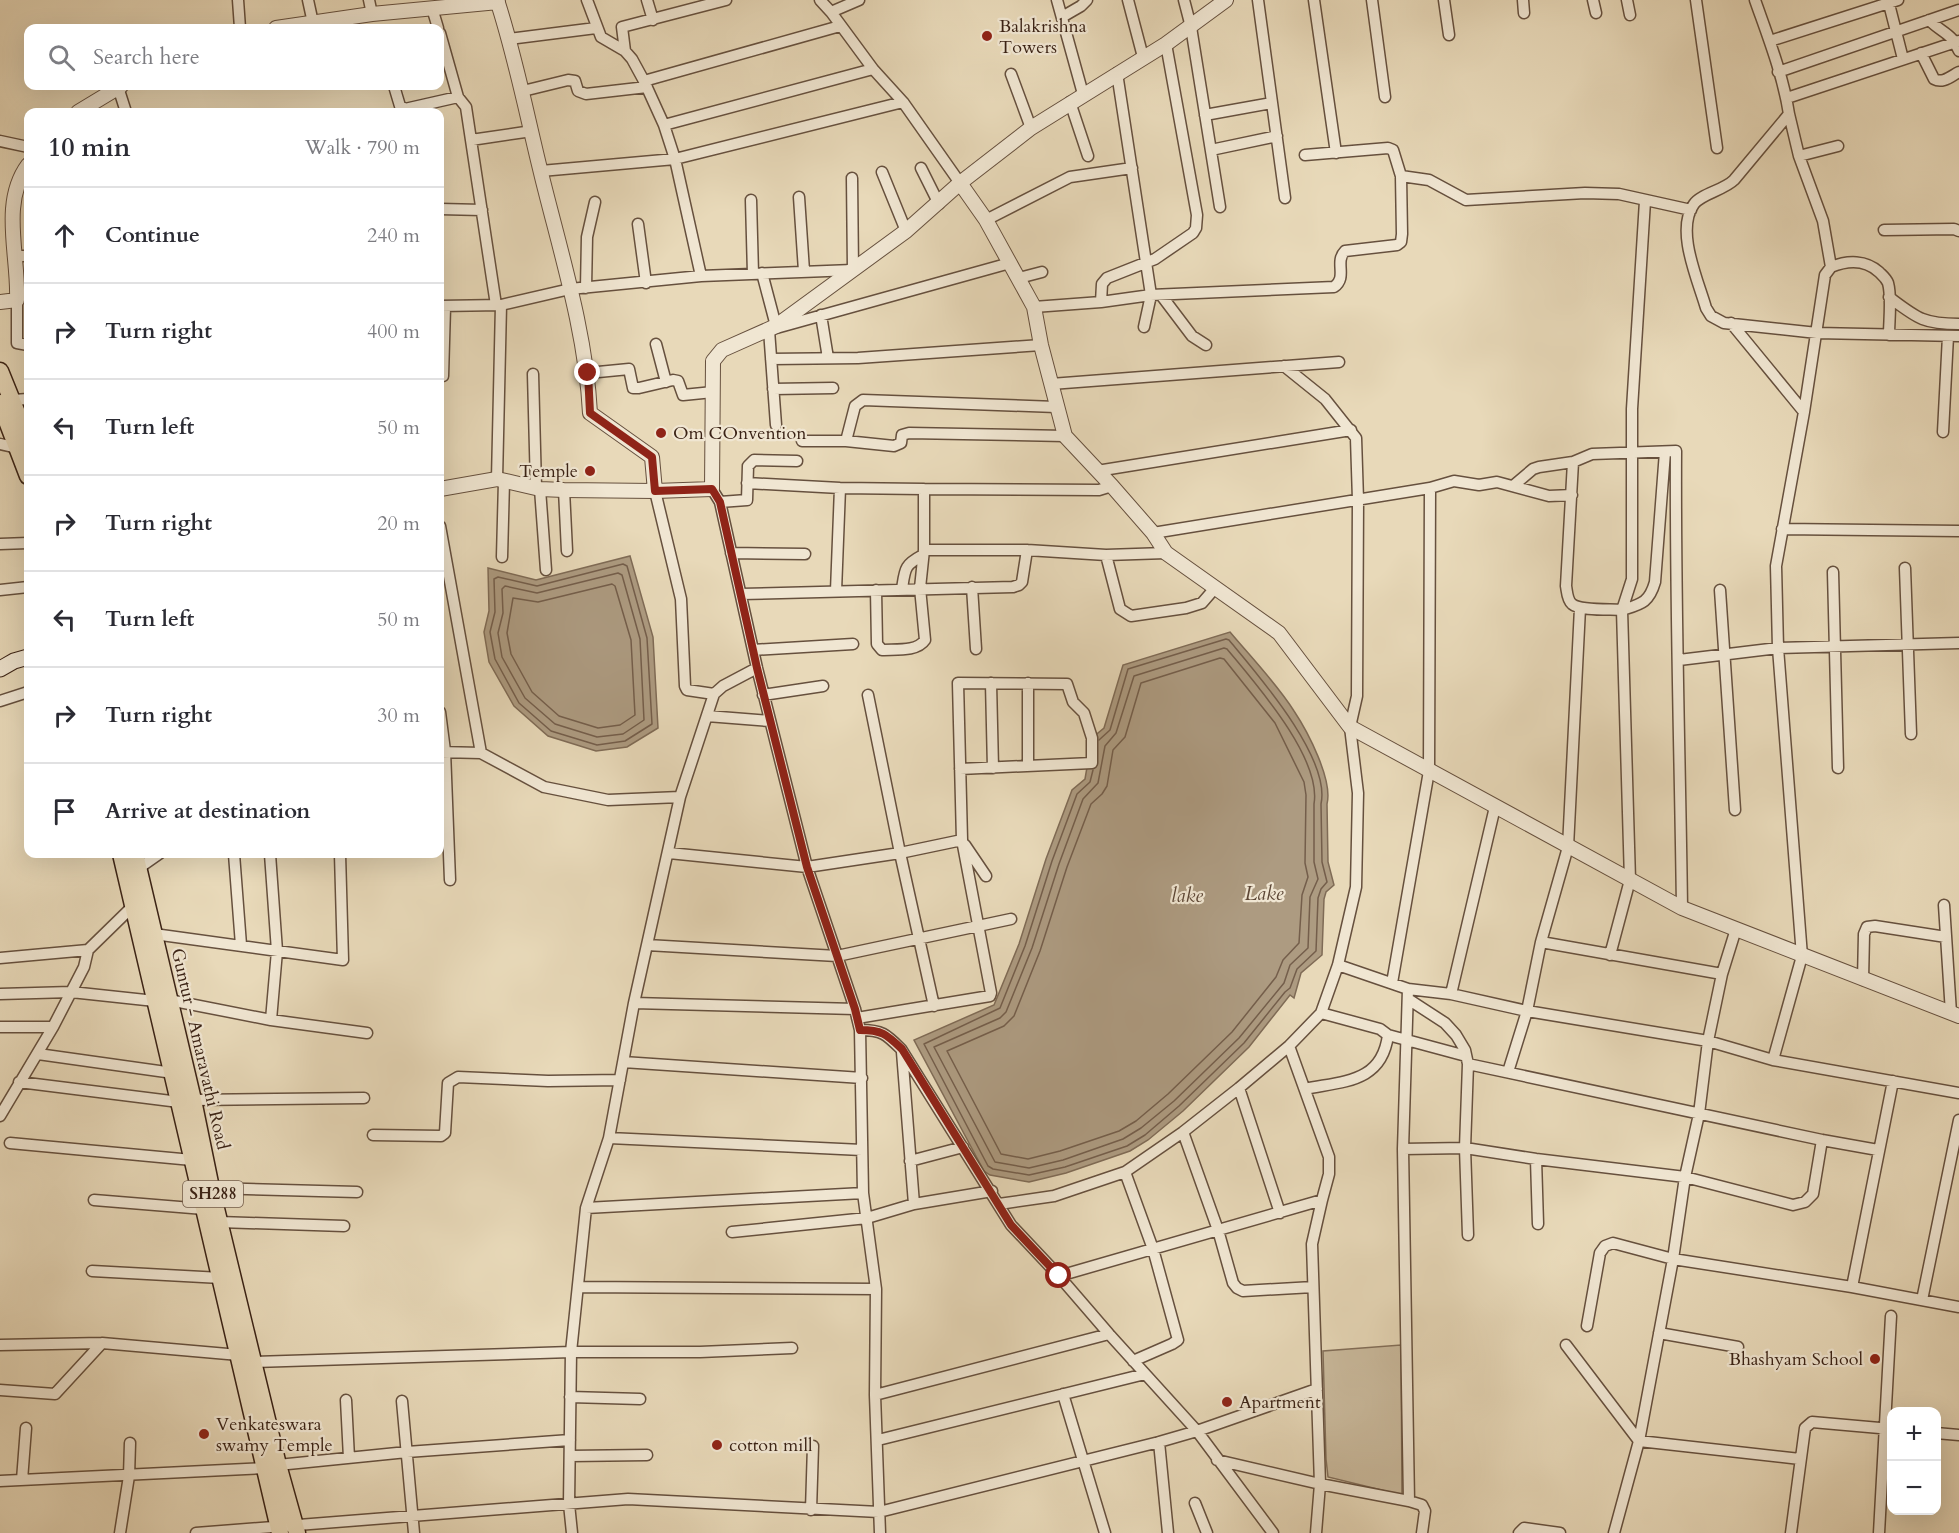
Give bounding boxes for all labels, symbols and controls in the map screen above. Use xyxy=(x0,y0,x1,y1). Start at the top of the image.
place label: Balakrishna Towers xyxy=(999,14,1087,60)
search box xyxy=(24,24,444,90)
marker: Balakrishna Towers xyxy=(980,29,994,43)
icon: search xyxy=(45,41,78,74)
text: Search here xyxy=(93,42,200,72)
text: 10 min xyxy=(48,130,131,165)
text: Walk · 790 m xyxy=(305,134,420,161)
icon: ahead xyxy=(48,219,81,252)
text: Continue xyxy=(105,220,200,250)
text: 240 m xyxy=(367,222,420,249)
icon: right xyxy=(48,315,81,348)
text: Turn right xyxy=(105,316,212,346)
text: 400 m xyxy=(367,318,420,345)
route end xyxy=(574,359,600,385)
icon: left xyxy=(48,411,81,444)
text: Turn left xyxy=(105,412,194,442)
text: 50 m xyxy=(377,414,420,441)
place label: Om COnvention xyxy=(673,421,807,446)
marker: Om COnvention xyxy=(654,426,668,440)
place label: Temple xyxy=(519,459,578,484)
marker: Temple xyxy=(583,464,597,478)
icon: right xyxy=(48,507,81,540)
text: Turn right xyxy=(105,508,212,538)
text: 20 m xyxy=(377,510,420,537)
icon: left xyxy=(48,603,81,636)
text: Turn left xyxy=(105,604,194,634)
text: 50 m xyxy=(377,606,420,633)
icon: right xyxy=(48,699,81,732)
text: Turn right xyxy=(105,700,212,730)
text: 30 m xyxy=(377,702,420,729)
icon: arrive xyxy=(48,795,81,828)
text: Arrive at destination xyxy=(105,796,310,826)
water label: Lake xyxy=(1244,880,1284,907)
water label: lake xyxy=(1171,882,1203,909)
street label: Guntur - Amaravathi Road xyxy=(165,946,235,1153)
road number: SH288 xyxy=(183,1181,243,1207)
route start xyxy=(1045,1262,1071,1288)
place label: Bhashyam School xyxy=(1729,1347,1863,1372)
marker: Bhashyam School xyxy=(1868,1352,1882,1366)
place label: Apartment xyxy=(1239,1390,1321,1415)
marker: Apartment xyxy=(1220,1395,1234,1409)
map controls xyxy=(1887,1407,1941,1515)
button: + xyxy=(1887,1407,1941,1461)
place label: Venkateswara swamy Temple xyxy=(216,1412,333,1458)
marker: Venkateswara swamy Temple xyxy=(197,1427,211,1441)
place label: cotton mill xyxy=(729,1433,813,1458)
marker: cotton mill xyxy=(710,1438,724,1452)
button: − xyxy=(1887,1461,1941,1515)

